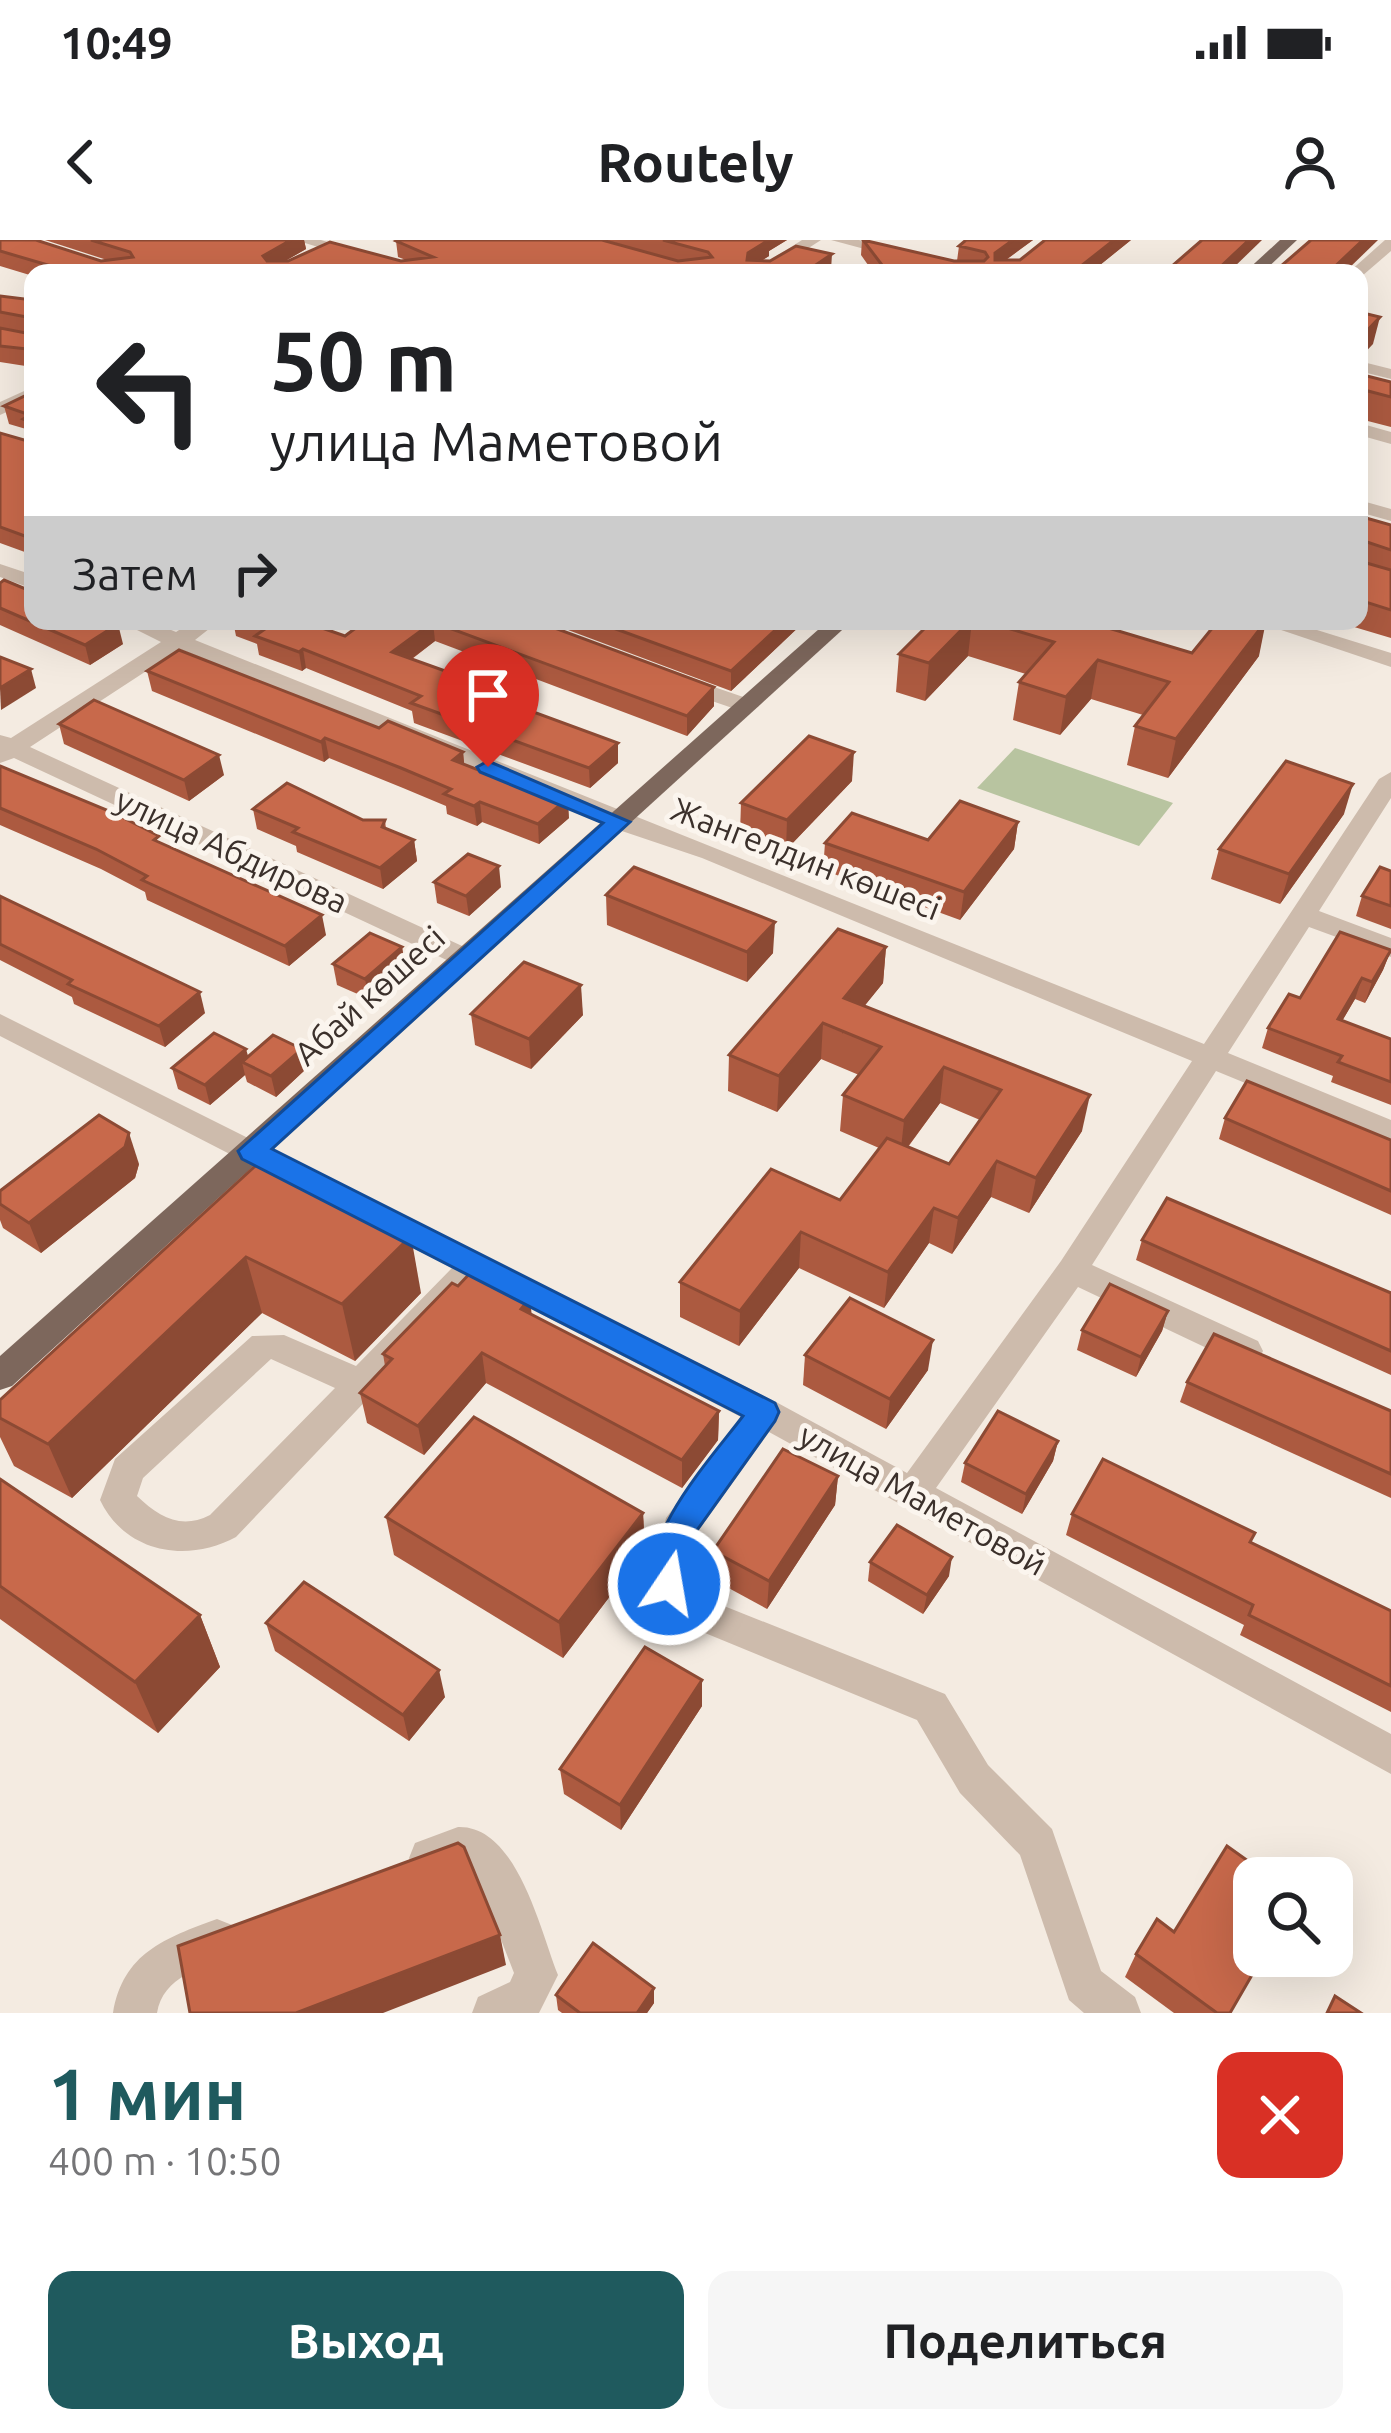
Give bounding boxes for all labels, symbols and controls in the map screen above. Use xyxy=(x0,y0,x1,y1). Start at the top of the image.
text: 10:49 xyxy=(60,17,173,68)
icon: back xyxy=(48,129,114,195)
icon: person xyxy=(1277,129,1343,195)
text: Routely xyxy=(597,132,794,192)
icon: left xyxy=(72,312,228,468)
text: 50 m xyxy=(270,313,457,407)
text: улица Маметовой xyxy=(270,411,723,471)
icon: right xyxy=(222,540,288,606)
text: Затем xyxy=(72,548,198,599)
pin xyxy=(437,644,539,767)
icon: arrive xyxy=(455,662,521,728)
street label: улица Абдирова xyxy=(110,780,354,920)
street label: Жангелдин көшесі xyxy=(666,790,946,926)
street label: Абай көшесі xyxy=(286,918,452,1072)
street label: улица Маметовой xyxy=(793,1416,1053,1582)
position arrow xyxy=(606,1521,732,1647)
map controls xyxy=(1233,1857,1353,1977)
button: search xyxy=(1233,1857,1353,1977)
button: close xyxy=(1217,2052,1343,2178)
text: 1 мин xyxy=(48,2053,247,2134)
text: 400 m · 10:50 xyxy=(48,2139,282,2182)
button: Выход xyxy=(48,2271,684,2409)
button: Поделиться xyxy=(708,2271,1343,2409)

